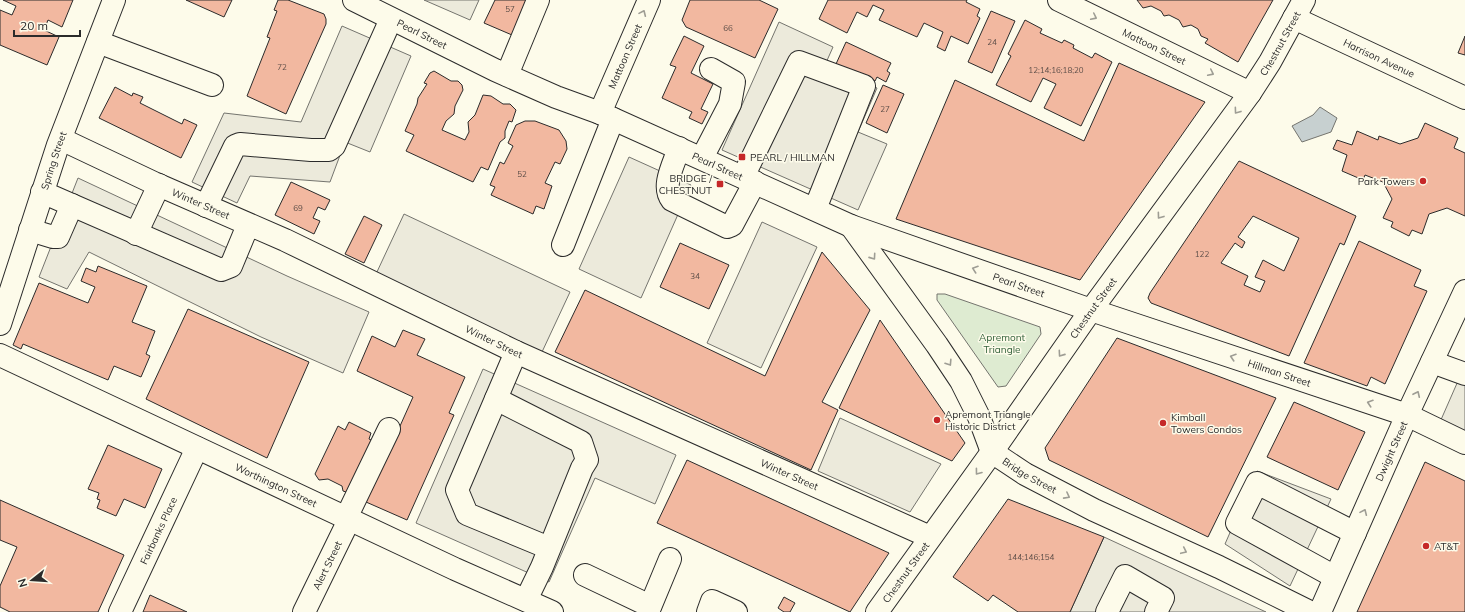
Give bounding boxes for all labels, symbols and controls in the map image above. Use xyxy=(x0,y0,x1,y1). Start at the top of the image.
house number: 57 xyxy=(505,4,515,14)
street label: Chestnut Street xyxy=(1256,8,1303,78)
one-way arrow xyxy=(639,9,647,16)
scale bar xyxy=(14,12,80,38)
one-way arrow xyxy=(1090,12,1097,20)
street label: Pearl Street xyxy=(395,16,450,52)
text: 20 m xyxy=(20,18,48,33)
street label: Mattoon Street xyxy=(605,21,645,90)
house number: 66 xyxy=(723,23,733,33)
street label: Mattoon Street xyxy=(1120,25,1189,68)
street label: Harrison Avenue xyxy=(1341,36,1417,80)
house number: 24 xyxy=(987,37,997,47)
house number: 72 xyxy=(277,62,287,72)
house number: 12;14;16;18;20 xyxy=(1028,65,1084,75)
one-way arrow xyxy=(1207,68,1214,76)
house number: 27 xyxy=(880,104,890,114)
one-way arrow xyxy=(1235,106,1242,113)
street label: Spring Street xyxy=(38,129,69,191)
street label: Pearl Street xyxy=(690,149,745,183)
place label: PEARL / HILLMAN xyxy=(750,151,835,164)
marker: PEARL / HILLMAN xyxy=(737,152,747,162)
house number: 52 xyxy=(517,169,527,179)
place label: BRIDGE / CHESTNUT xyxy=(659,172,713,197)
place label: Park Towers xyxy=(1358,175,1415,188)
marker: Park Towers xyxy=(1418,176,1428,186)
marker: BRIDGE / CHESTNUT xyxy=(715,179,725,189)
street label: Winter Street xyxy=(170,185,232,222)
house number: 69 xyxy=(293,203,303,213)
one-way arrow xyxy=(1158,211,1165,218)
house number: 122 xyxy=(1195,249,1209,259)
one-way arrow xyxy=(868,253,875,260)
one-way arrow xyxy=(971,266,978,274)
street label: Pearl Street xyxy=(991,270,1047,300)
house number: 34 xyxy=(690,271,700,281)
street label: Chestnut Street xyxy=(1067,274,1120,341)
street label: Winter Street xyxy=(463,322,525,361)
park label: Apremont Triangle xyxy=(979,331,1026,356)
one-way arrow xyxy=(1058,350,1066,357)
one-way arrow xyxy=(1230,354,1237,362)
street label: Hillman Street xyxy=(1246,356,1313,389)
one-way arrow xyxy=(945,359,952,366)
one-way arrow xyxy=(1412,390,1420,398)
one-way arrow xyxy=(1366,399,1373,407)
place label: Apremont Triangle Historic District xyxy=(945,408,1031,433)
place label: Kimball Towers Condos xyxy=(1171,411,1242,436)
marker: Apremont Triangle Historic District xyxy=(932,415,942,425)
marker: Kimball Towers Condos xyxy=(1158,418,1168,428)
street label: Dwight Street xyxy=(1372,419,1410,483)
street label: Bridge Street xyxy=(1000,454,1059,496)
street label: Winter Street xyxy=(758,456,821,493)
street label: Worthington Street xyxy=(233,460,320,510)
one-way arrow xyxy=(976,467,983,474)
one-way arrow xyxy=(1063,491,1070,498)
street label: Fairbanks Place xyxy=(137,495,180,566)
one-way arrow xyxy=(1359,509,1367,516)
street label: Alert Street xyxy=(309,538,345,592)
street label: Chestnut Street xyxy=(879,539,932,605)
place label: AT&T xyxy=(1434,540,1459,553)
marker: AT&T xyxy=(1421,541,1431,551)
one-way arrow xyxy=(1180,546,1188,554)
house number: 144;146;154 xyxy=(1008,552,1055,562)
north arrow xyxy=(12,560,52,600)
text: N xyxy=(15,577,30,589)

